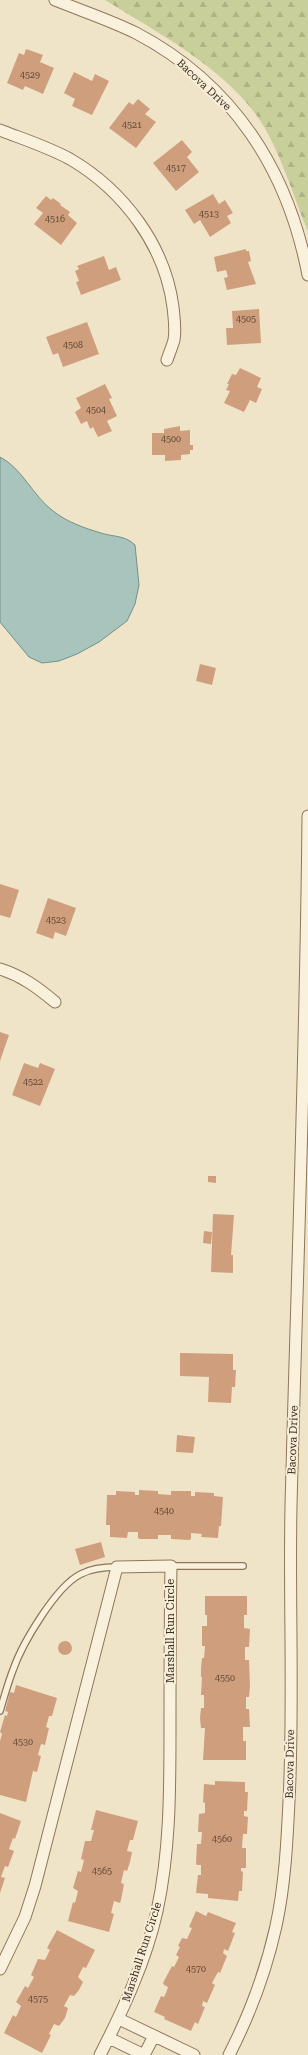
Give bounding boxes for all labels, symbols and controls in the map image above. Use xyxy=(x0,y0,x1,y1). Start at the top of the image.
street label: Bacova Drive xyxy=(174,57,234,113)
house number: 4529 xyxy=(20,70,40,80)
house number: 4521 xyxy=(122,120,142,130)
house number: 4517 xyxy=(166,163,186,173)
house number: 4513 xyxy=(199,209,219,219)
house number: 4516 xyxy=(45,214,65,224)
house number: 4505 xyxy=(236,314,256,324)
house number: 4508 xyxy=(63,340,83,350)
house number: 4504 xyxy=(86,405,106,415)
house number: 4500 xyxy=(161,434,181,444)
house number: 4523 xyxy=(46,915,66,925)
house number: 4522 xyxy=(23,1077,43,1087)
street label: Bacova Drive xyxy=(285,1405,301,1475)
house number: 4540 xyxy=(154,1506,174,1516)
street label: Marshall Run Circle xyxy=(164,1579,177,1683)
house number: 4550 xyxy=(215,1673,235,1683)
street label: Bacova Drive xyxy=(283,1729,297,1799)
house number: 4530 xyxy=(13,1737,33,1747)
house number: 4560 xyxy=(212,1834,232,1844)
house number: 4565 xyxy=(92,1866,112,1876)
street label: Marshall Run Circle xyxy=(120,1900,164,2004)
house number: 4570 xyxy=(186,1964,206,1974)
house number: 4575 xyxy=(28,1994,48,2004)

